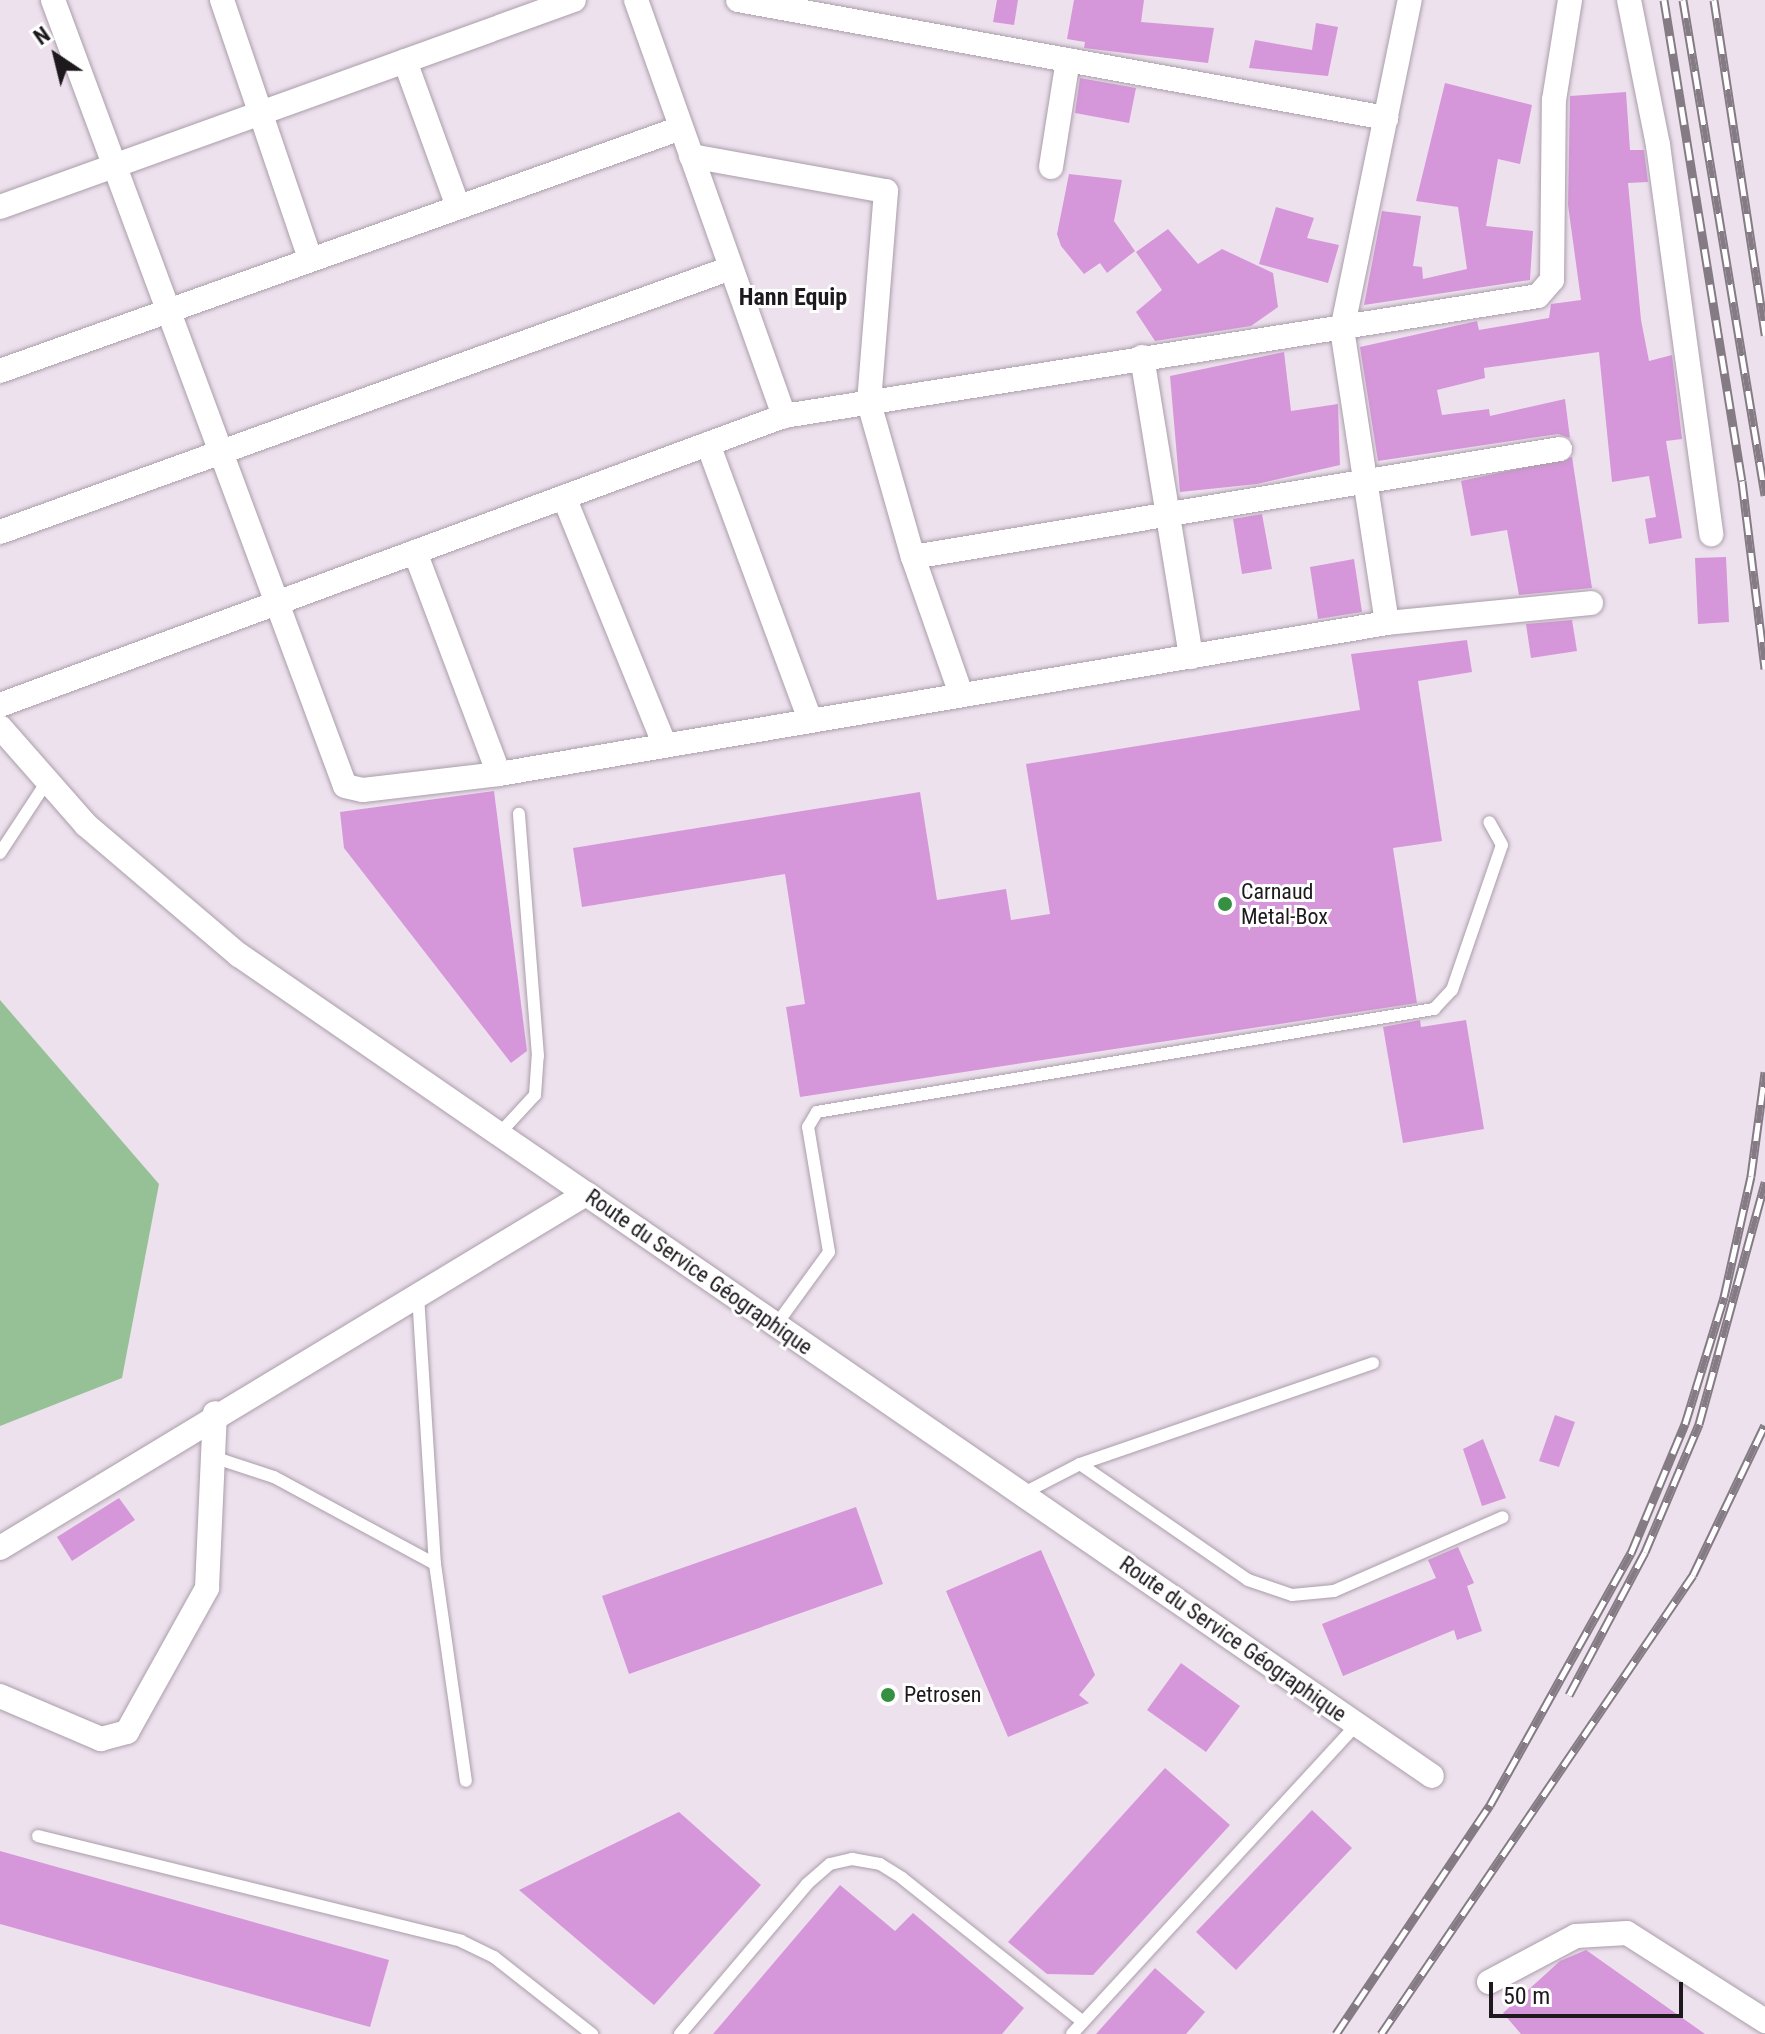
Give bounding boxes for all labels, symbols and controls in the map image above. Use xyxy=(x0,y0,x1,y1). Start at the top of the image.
north arrow xyxy=(16,16,96,96)
text: N xyxy=(29,22,55,50)
district label: Hann Equip xyxy=(739,284,847,312)
place label: Carnaud Metal-Box xyxy=(1241,878,1328,930)
marker: Carnaud Metal-Box xyxy=(1216,895,1234,913)
street label: Route du Service Géographique xyxy=(580,1183,818,1361)
street label: Route du Service Géographique xyxy=(1114,1550,1352,1728)
place label: Petrosen xyxy=(904,1682,981,1708)
marker: Petrosen xyxy=(879,1686,897,1704)
scale bar xyxy=(1493,1966,1687,2016)
text: 50 m xyxy=(1503,1982,1550,2010)

